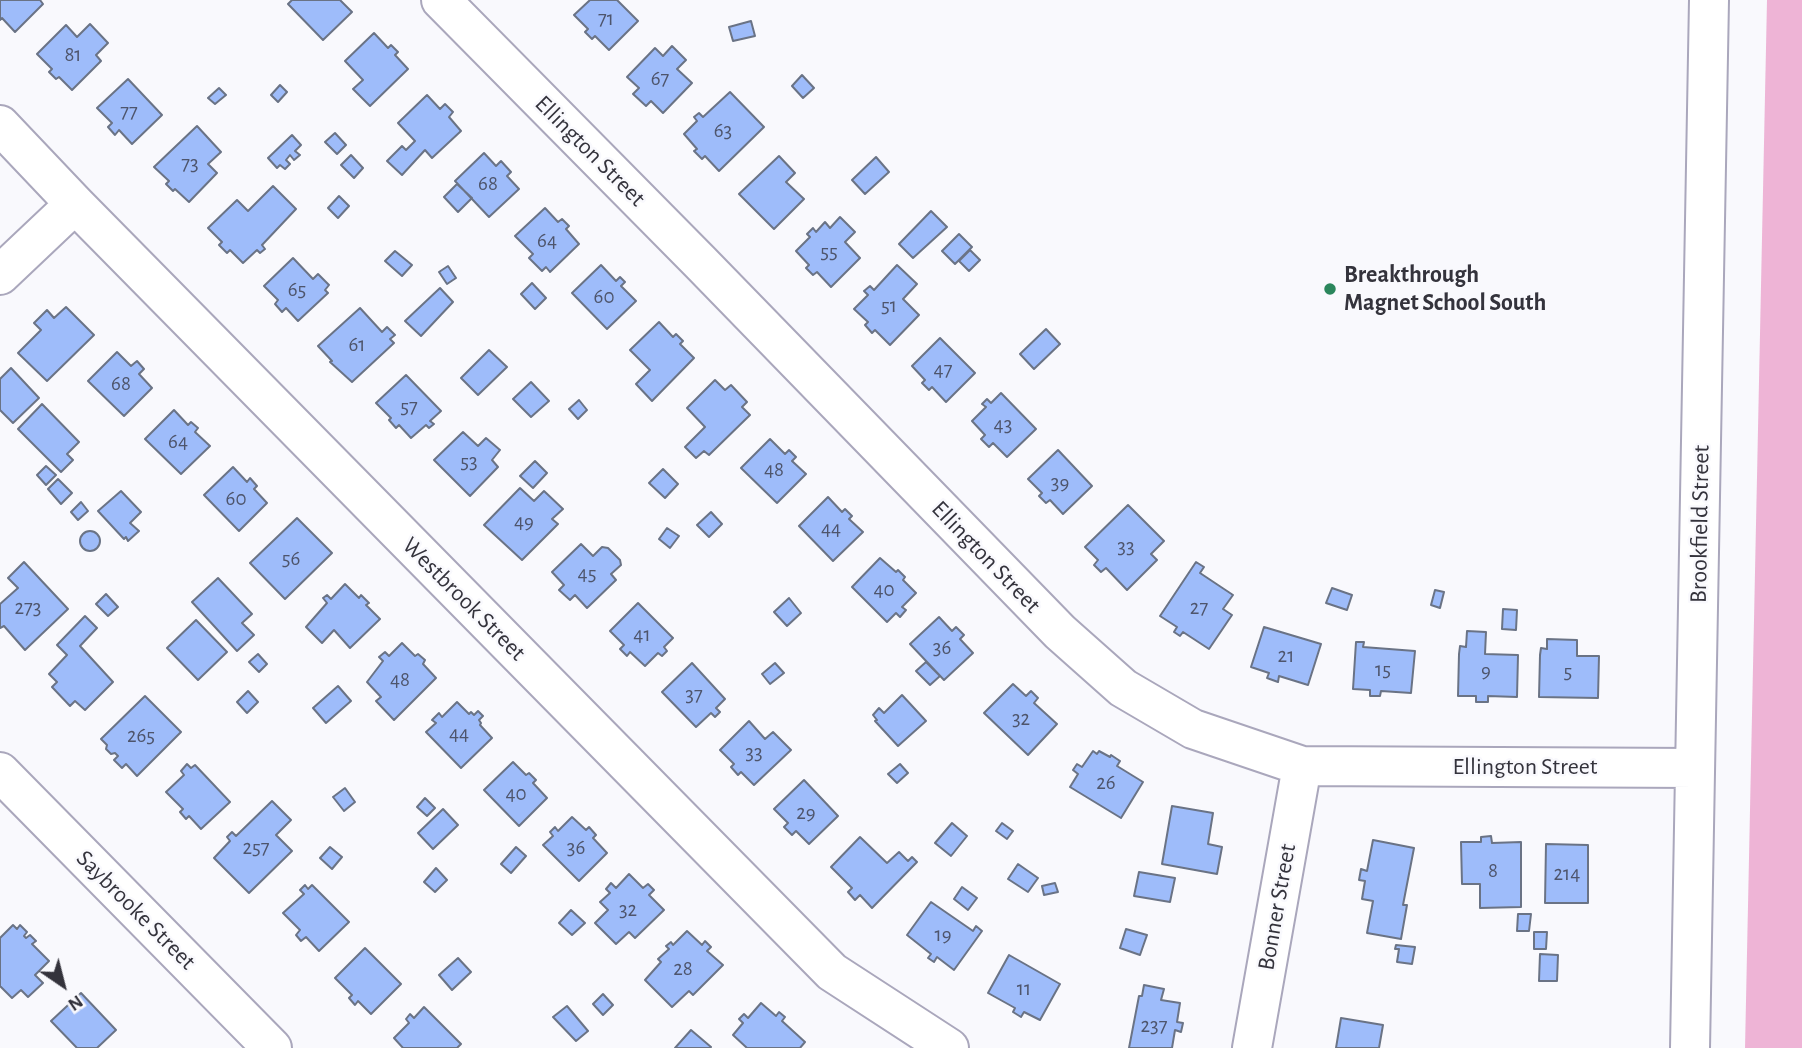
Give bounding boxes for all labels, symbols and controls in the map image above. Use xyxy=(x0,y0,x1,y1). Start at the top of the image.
house number: 71 xyxy=(598,6,614,32)
house number: 81 xyxy=(64,42,82,68)
house number: 67 xyxy=(651,66,669,92)
street label: Ellington Street xyxy=(529,90,651,212)
house number: 77 xyxy=(120,99,138,125)
house number: 63 xyxy=(714,118,732,144)
house number: 73 xyxy=(181,151,199,177)
house number: 68 xyxy=(478,171,498,197)
house number: 64 xyxy=(537,228,557,254)
house number: 55 xyxy=(820,239,838,265)
place label: Breakthrough Magnet School South xyxy=(1344,261,1546,317)
house number: 65 xyxy=(288,277,306,303)
marker: Breakthrough Magnet School South xyxy=(1322,281,1338,297)
house number: 60 xyxy=(594,284,614,310)
house number: 51 xyxy=(881,293,897,319)
house number: 61 xyxy=(348,332,366,358)
house number: 47 xyxy=(934,357,952,383)
house number: 68 xyxy=(111,371,131,397)
house number: 57 xyxy=(400,394,418,420)
house number: 43 xyxy=(994,412,1012,438)
house number: 64 xyxy=(168,429,188,455)
street label: Brookfield Street xyxy=(1684,445,1716,603)
house number: 53 xyxy=(460,449,478,475)
house number: 48 xyxy=(764,457,784,483)
house number: 39 xyxy=(1051,470,1069,496)
house number: 60 xyxy=(226,486,246,512)
street label: Ellington Street xyxy=(925,495,1047,619)
house number: 49 xyxy=(514,509,534,535)
house number: 44 xyxy=(821,516,841,542)
street label: Westbrook Street xyxy=(396,531,532,667)
house number: 33 xyxy=(1117,534,1135,560)
house number: 56 xyxy=(282,546,300,572)
house number: 45 xyxy=(578,561,596,587)
house number: 40 xyxy=(873,577,895,603)
house number: 273 xyxy=(15,595,41,621)
house number: 27 xyxy=(1190,595,1208,621)
house number: 41 xyxy=(633,622,651,648)
house number: 36 xyxy=(933,635,951,661)
house number: 21 xyxy=(1278,643,1294,669)
house number: 15 xyxy=(1375,657,1391,683)
house number: 9 xyxy=(1481,658,1491,684)
house number: 5 xyxy=(1564,659,1572,685)
house number: 48 xyxy=(390,667,410,693)
house number: 37 xyxy=(685,682,703,708)
house number: 32 xyxy=(1012,706,1030,732)
house number: 44 xyxy=(449,721,469,747)
house number: 265 xyxy=(127,723,155,749)
house number: 33 xyxy=(745,740,763,766)
street label: Ellington Street xyxy=(1453,753,1597,781)
house number: 26 xyxy=(1096,770,1116,796)
house number: 40 xyxy=(505,781,527,807)
house number: 29 xyxy=(796,800,816,826)
house number: 257 xyxy=(242,835,270,861)
house number: 36 xyxy=(567,835,585,861)
street label: Bonner Street xyxy=(1252,841,1302,973)
street label: Saybrooke Street xyxy=(70,844,202,976)
house number: 8 xyxy=(1488,858,1498,884)
house number: 214 xyxy=(1554,861,1580,887)
house number: 32 xyxy=(619,897,637,923)
house number: 19 xyxy=(934,922,952,948)
north arrow xyxy=(28,950,98,1020)
house number: 28 xyxy=(673,956,693,982)
house number: 11 xyxy=(1017,976,1031,1002)
text: N xyxy=(64,991,86,1014)
house number: 237 xyxy=(1141,1013,1167,1039)

